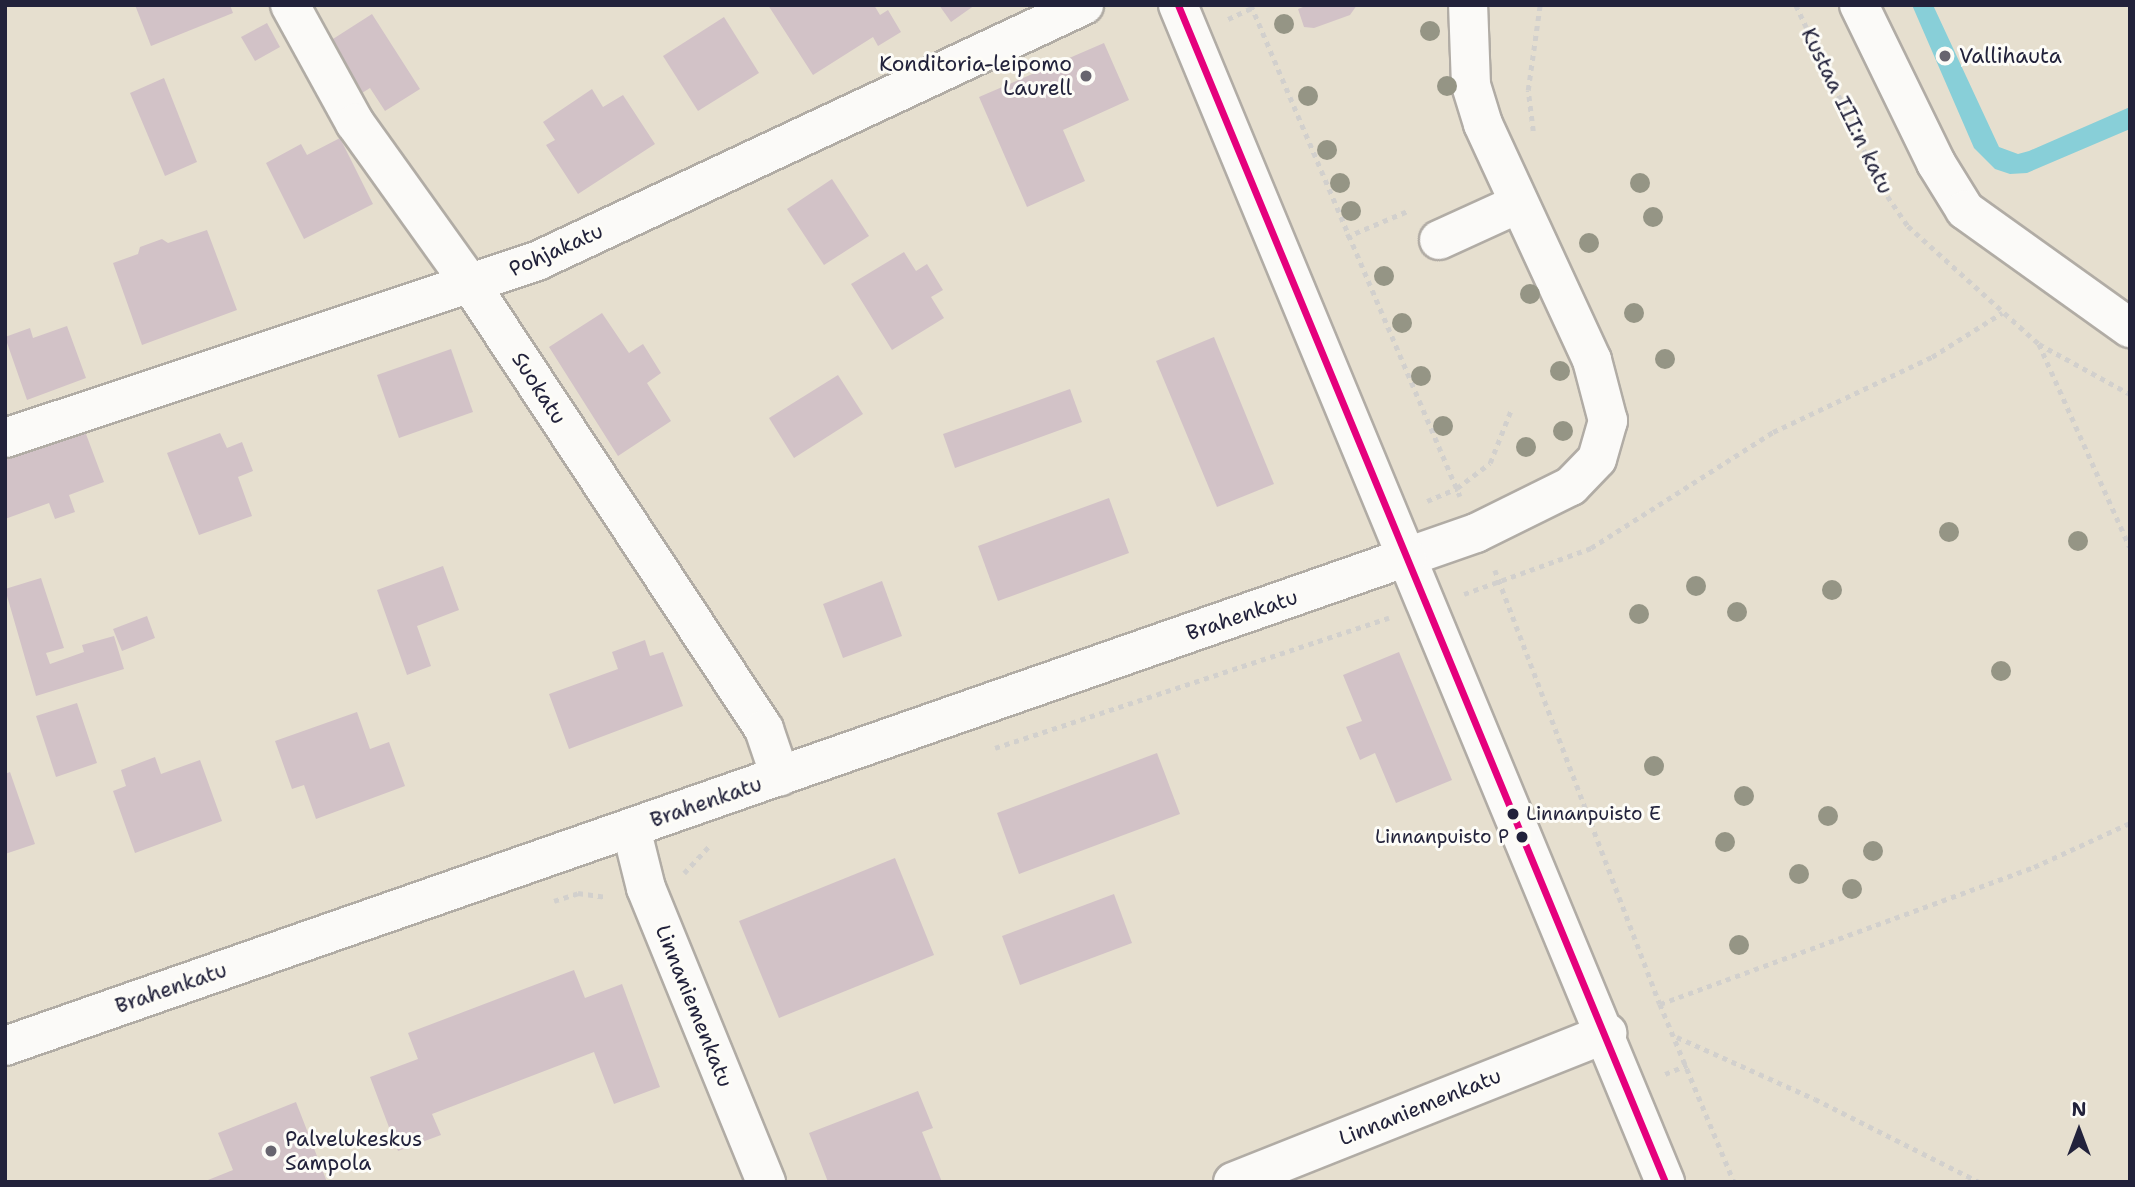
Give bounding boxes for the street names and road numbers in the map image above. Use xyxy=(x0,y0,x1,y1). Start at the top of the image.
street label: Kustaa III:n katu xyxy=(1796,24,1898,198)
street label: Pohjakatu xyxy=(505,218,607,282)
street label: Suokatu xyxy=(506,347,572,429)
street label: Brahenkatu xyxy=(1183,584,1301,646)
street label: Brahenkatu xyxy=(647,771,765,833)
street label: Linnaniemenkatu xyxy=(650,921,738,1091)
street label: Brahenkatu xyxy=(112,957,230,1019)
street label: Linnaniemenkatu xyxy=(1335,1063,1505,1151)

